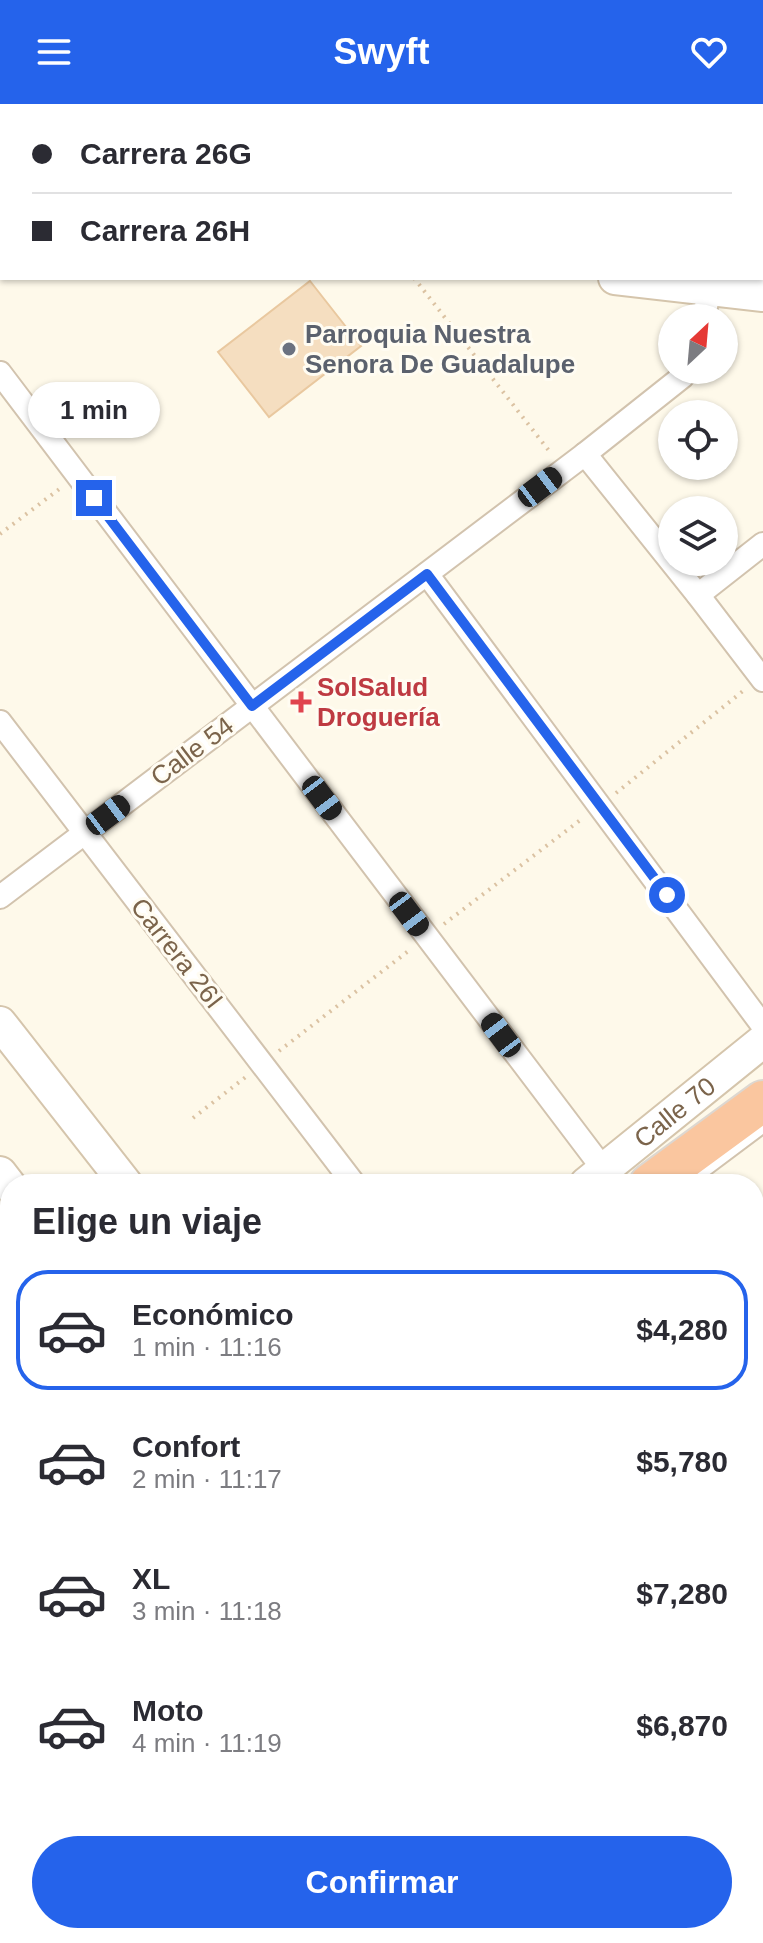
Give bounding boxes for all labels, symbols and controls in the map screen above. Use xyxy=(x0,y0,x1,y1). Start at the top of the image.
icon: menu xyxy=(32,30,76,74)
icon: heart xyxy=(687,30,731,74)
text: Swyft xyxy=(333,31,430,72)
text: Carrera 26G xyxy=(80,137,252,170)
text: Carrera 26H xyxy=(80,214,250,247)
north arrow xyxy=(658,304,738,384)
map controls xyxy=(658,304,738,576)
place label: Parroquia Nuestra Senora De Guadalupe xyxy=(305,319,575,379)
marker: Parroquia Nuestra Senora De Guadalupe xyxy=(280,340,298,358)
callout: 1 min xyxy=(28,382,160,438)
text: 1 min xyxy=(60,395,128,425)
button: locate xyxy=(658,400,738,480)
car xyxy=(514,463,566,511)
route end xyxy=(76,480,112,516)
button: layers xyxy=(658,496,738,576)
place label: SolSalud Droguería xyxy=(317,672,440,732)
marker: SolSalud Droguería xyxy=(292,693,310,711)
street label: Calle 54 xyxy=(145,710,239,792)
car xyxy=(298,772,346,824)
car xyxy=(82,791,134,839)
route start xyxy=(649,877,685,913)
car xyxy=(385,888,433,940)
street label: Carrera 26I xyxy=(125,892,229,1014)
car xyxy=(477,1009,525,1061)
street label: Calle 70 xyxy=(628,1071,721,1154)
text: Elige un viaje xyxy=(32,1201,262,1242)
icon: car xyxy=(36,1294,108,1366)
text: Económico xyxy=(132,1298,294,1331)
text: $4,280 xyxy=(636,1313,728,1346)
text: 1 min · 11:16 xyxy=(132,1332,282,1362)
icon: car xyxy=(36,1426,108,1498)
text: Confort xyxy=(132,1430,240,1463)
text: $5,780 xyxy=(636,1445,728,1478)
text: 2 min · 11:17 xyxy=(132,1464,282,1494)
icon: car xyxy=(36,1558,108,1630)
text: XL xyxy=(132,1562,170,1595)
text: $7,280 xyxy=(636,1577,728,1610)
text: 3 min · 11:18 xyxy=(132,1596,282,1626)
icon: car xyxy=(36,1690,108,1762)
text: Moto xyxy=(132,1694,204,1727)
text: $6,870 xyxy=(636,1709,728,1742)
text: 4 min · 11:19 xyxy=(132,1728,282,1758)
button: Confirmar xyxy=(32,1836,732,1928)

